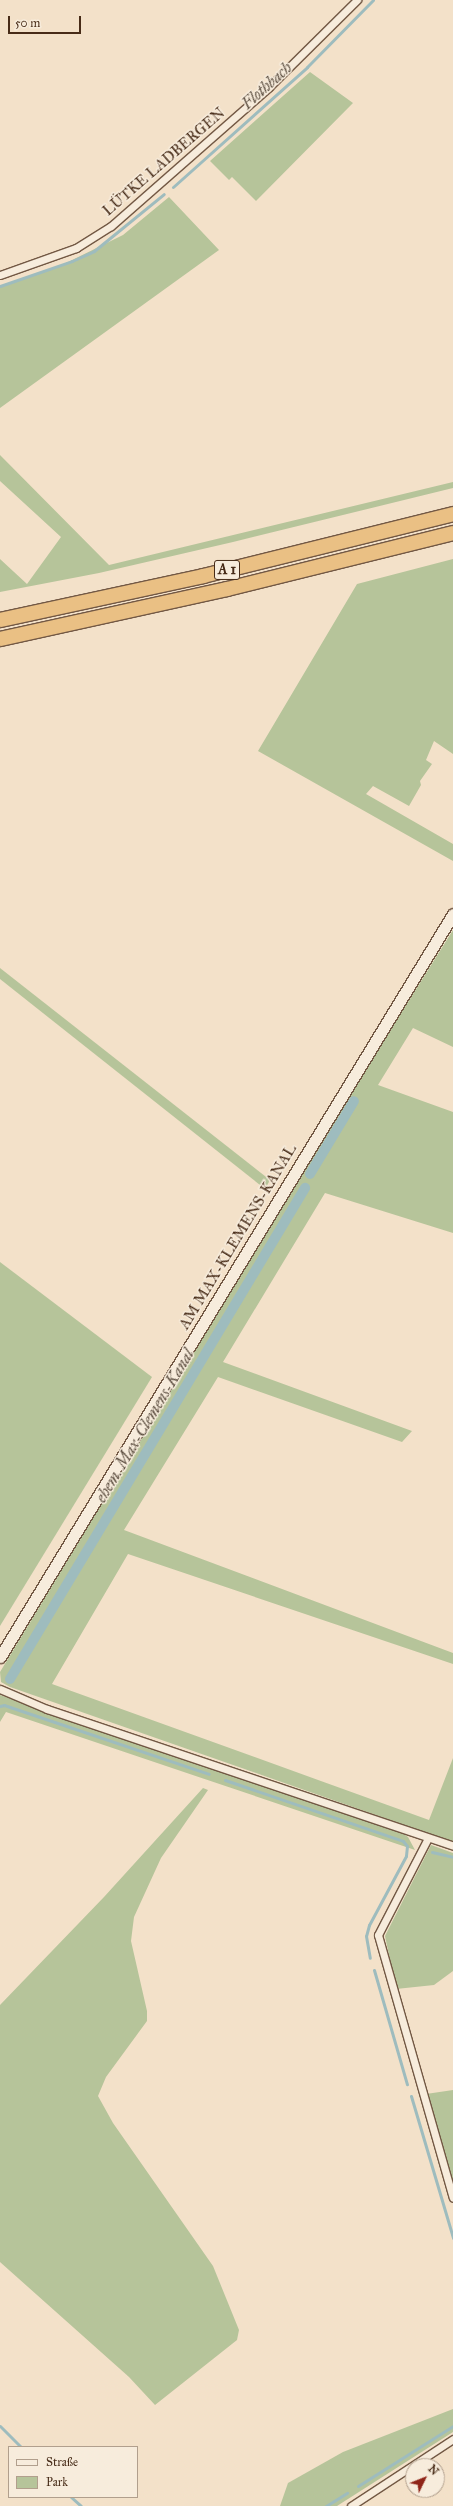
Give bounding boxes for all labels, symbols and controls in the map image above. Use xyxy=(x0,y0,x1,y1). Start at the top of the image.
scale bar xyxy=(10,8,83,34)
text: 50 m xyxy=(15,16,40,30)
water label: Flothbach xyxy=(238,58,296,114)
street label: LÜTKE LADBERGEN xyxy=(99,104,229,220)
road number: A 1 xyxy=(214,558,240,582)
street label: AM MAX-KLEMENS-KANAL xyxy=(175,1141,301,1333)
water label: ehem. Max-Clemens-Kanal xyxy=(92,1346,198,1506)
legend xyxy=(8,2446,138,2498)
text: Straße xyxy=(46,2455,78,2469)
north arrow xyxy=(405,2458,445,2498)
text: N xyxy=(425,2462,441,2478)
text: Park xyxy=(46,2475,68,2489)

